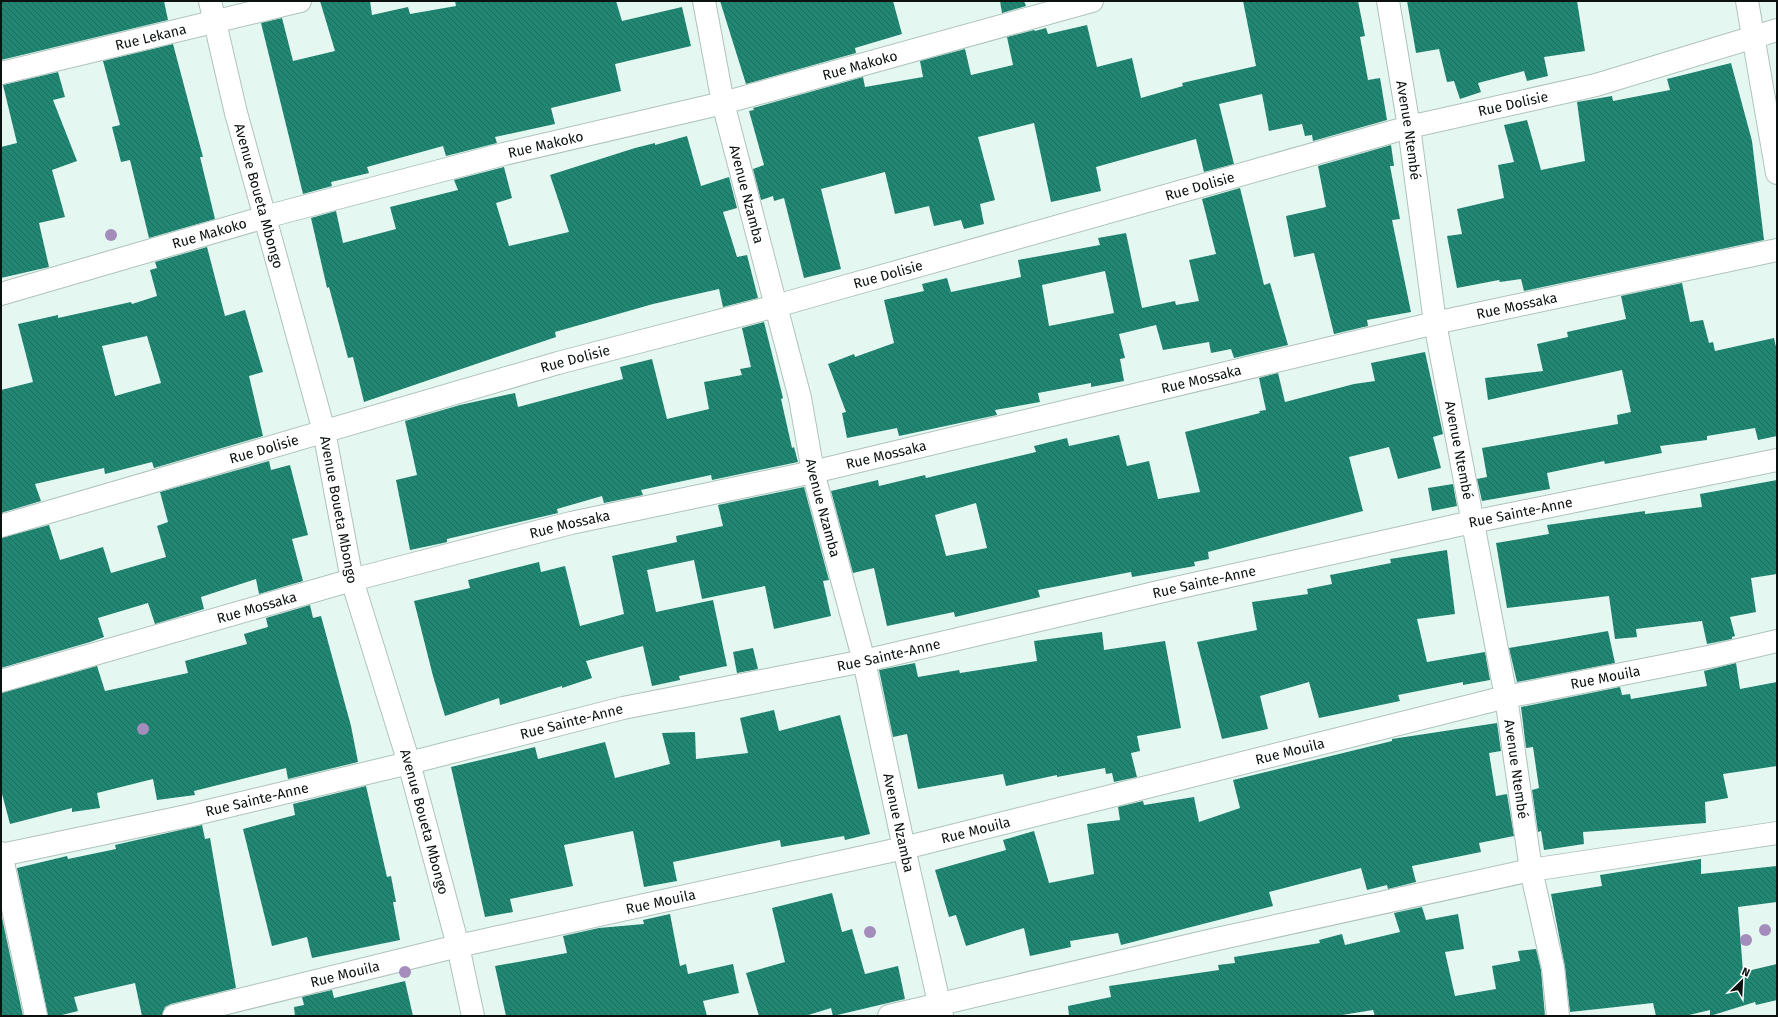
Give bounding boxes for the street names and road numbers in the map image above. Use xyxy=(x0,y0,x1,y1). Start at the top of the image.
street label: Rue Lekana xyxy=(113,20,188,54)
street label: Rue Makoko xyxy=(820,47,899,84)
street label: Avenue Ntembé xyxy=(1393,79,1424,181)
street label: Rue Dolisie xyxy=(1476,88,1550,120)
street label: Avenue Boueta Mbongo xyxy=(231,121,287,270)
street label: Rue Makoko xyxy=(506,127,585,161)
street label: Avenue Nzamba xyxy=(726,143,768,245)
street label: Rue Dolisie xyxy=(1163,168,1236,204)
street label: Rue Makoko xyxy=(170,214,249,252)
street label: Rue Dolisie xyxy=(851,256,925,292)
street label: Rue Mossaka xyxy=(1475,289,1559,322)
street label: Rue Dolisie xyxy=(538,341,612,376)
street label: Rue Mossaka xyxy=(1159,361,1243,397)
street label: Avenue Ntembé xyxy=(1441,399,1477,501)
street label: Rue Dolisie xyxy=(227,431,301,467)
street label: Avenue Boueta Mbongo xyxy=(317,434,361,585)
street label: Rue Mossaka xyxy=(844,437,928,472)
street label: Avenue Nzamba xyxy=(802,457,844,559)
street label: Rue Sainte-Anne xyxy=(1467,493,1574,531)
street label: Rue Mossaka xyxy=(528,507,611,542)
street label: Rue Sainte-Anne xyxy=(1151,562,1257,602)
street label: Rue Mossaka xyxy=(215,588,298,627)
street label: Rue Sainte-Anne xyxy=(835,635,942,675)
street label: Rue Mouila xyxy=(1569,662,1642,693)
street label: Rue Sainte-Anne xyxy=(518,700,625,743)
street label: Avenue Ntembé xyxy=(1501,718,1532,820)
street label: Rue Mouila xyxy=(1253,734,1326,768)
street label: Avenue Boueta Mbongo xyxy=(397,747,452,896)
street label: Avenue Nzamba xyxy=(880,772,918,874)
street label: Rue Sainte-Anne xyxy=(204,779,310,820)
street label: Rue Mouila xyxy=(939,813,1012,847)
street label: Rue Mouila xyxy=(624,886,697,917)
street label: Rue Mouila xyxy=(308,957,381,991)

